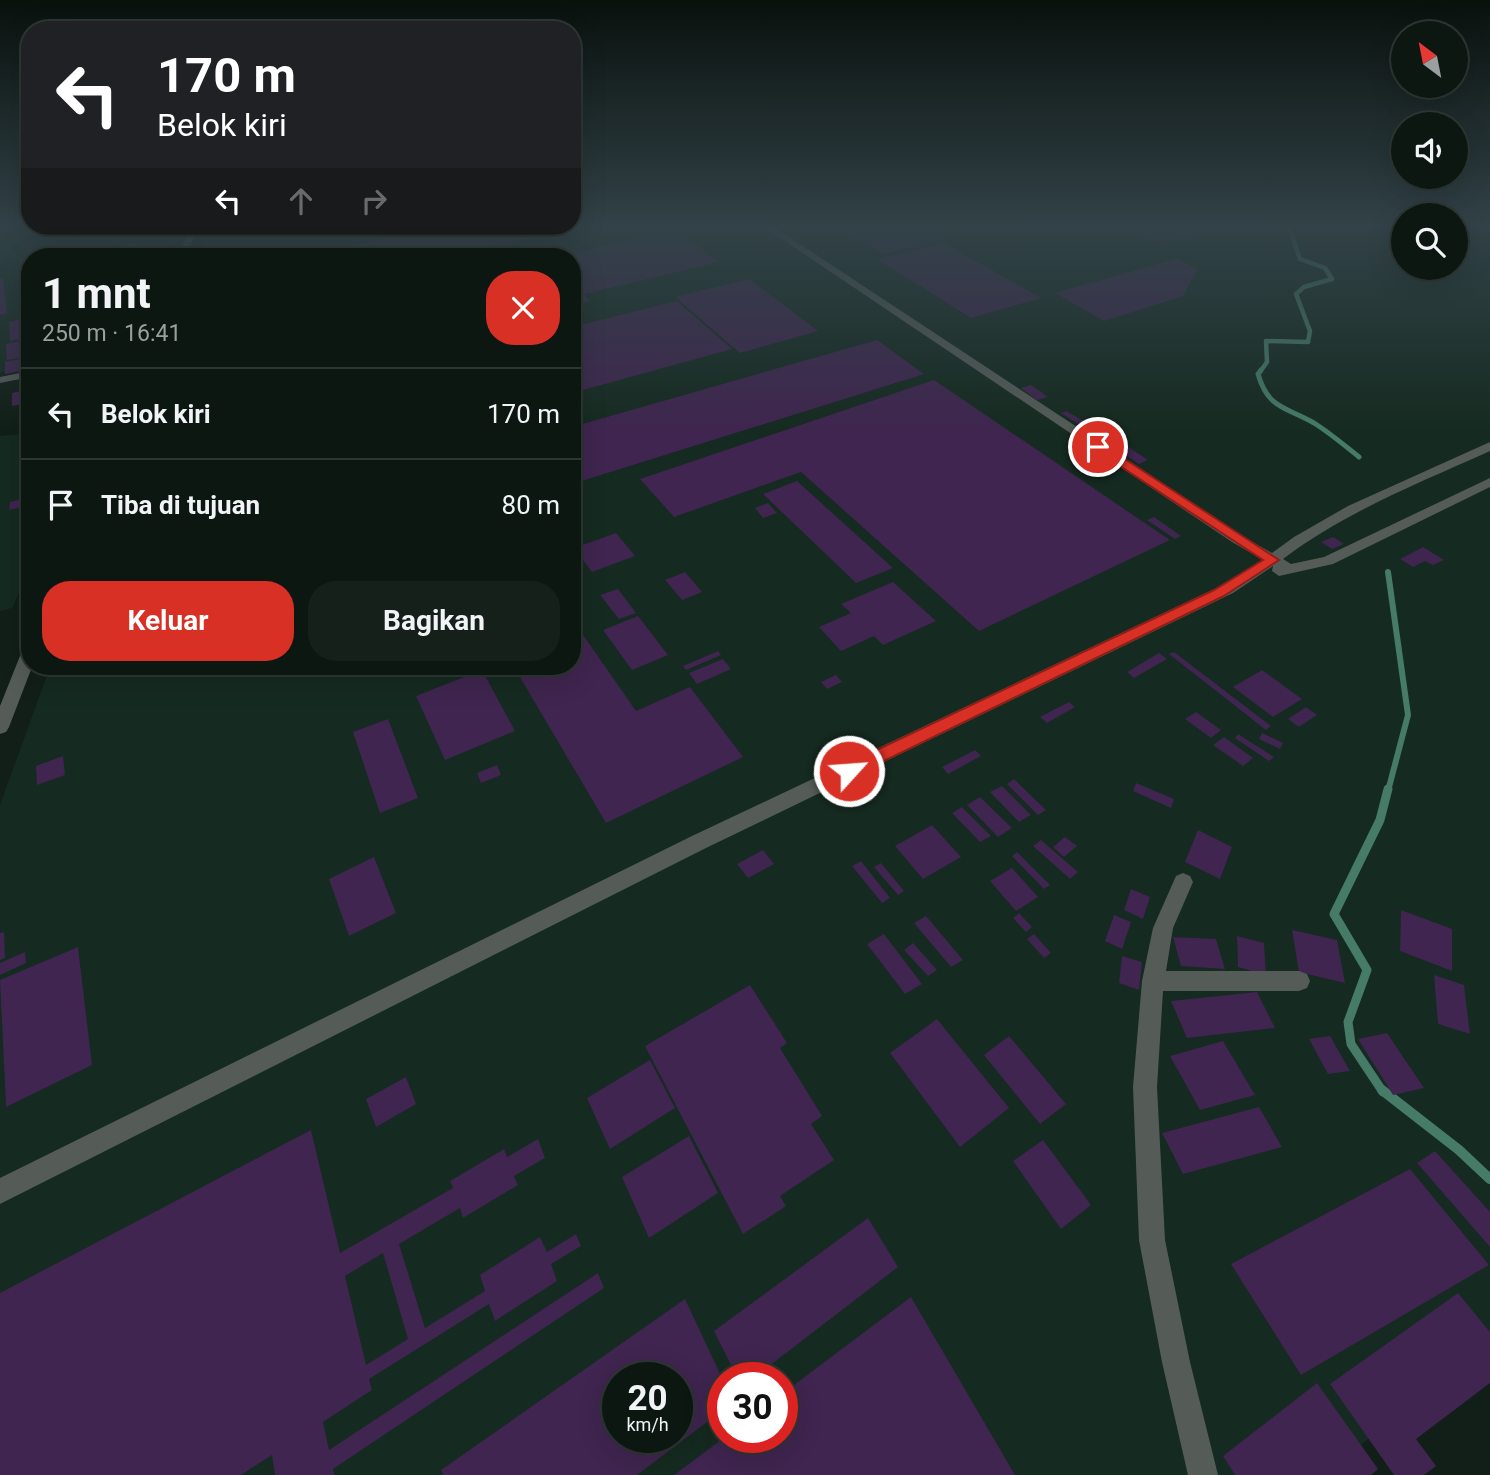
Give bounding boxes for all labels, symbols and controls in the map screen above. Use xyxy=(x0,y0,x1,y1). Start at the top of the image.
north arrow xyxy=(1391,21,1468,98)
map controls xyxy=(1391,21,1468,280)
text: 170 m xyxy=(157,47,296,104)
icon: left xyxy=(42,49,133,140)
text: Belok kiri xyxy=(157,106,287,144)
button: sound xyxy=(1391,112,1468,189)
icon: left xyxy=(209,182,247,220)
icon: ahead xyxy=(282,182,320,220)
icon: right xyxy=(355,182,393,220)
button: search xyxy=(1391,203,1468,280)
text: 1 mnt xyxy=(42,269,151,318)
button: close xyxy=(486,271,560,345)
text: 250 m · 16:41 xyxy=(42,320,181,347)
icon: left xyxy=(42,395,80,433)
text: Belok kiri xyxy=(101,399,211,429)
text: 170 m xyxy=(487,399,560,429)
pin xyxy=(1068,417,1128,477)
icon: arrive xyxy=(1079,428,1117,466)
icon: arrive xyxy=(42,486,80,524)
text: Tiba di tujuan xyxy=(101,490,260,520)
text: 80 m xyxy=(502,490,560,520)
button: Keluar xyxy=(42,581,294,661)
button: Bagikan xyxy=(308,581,560,661)
position arrow xyxy=(812,734,886,808)
speed limit sign: 30 xyxy=(707,1362,798,1453)
text: 20 xyxy=(627,1378,668,1419)
text: km/h xyxy=(626,1414,669,1435)

